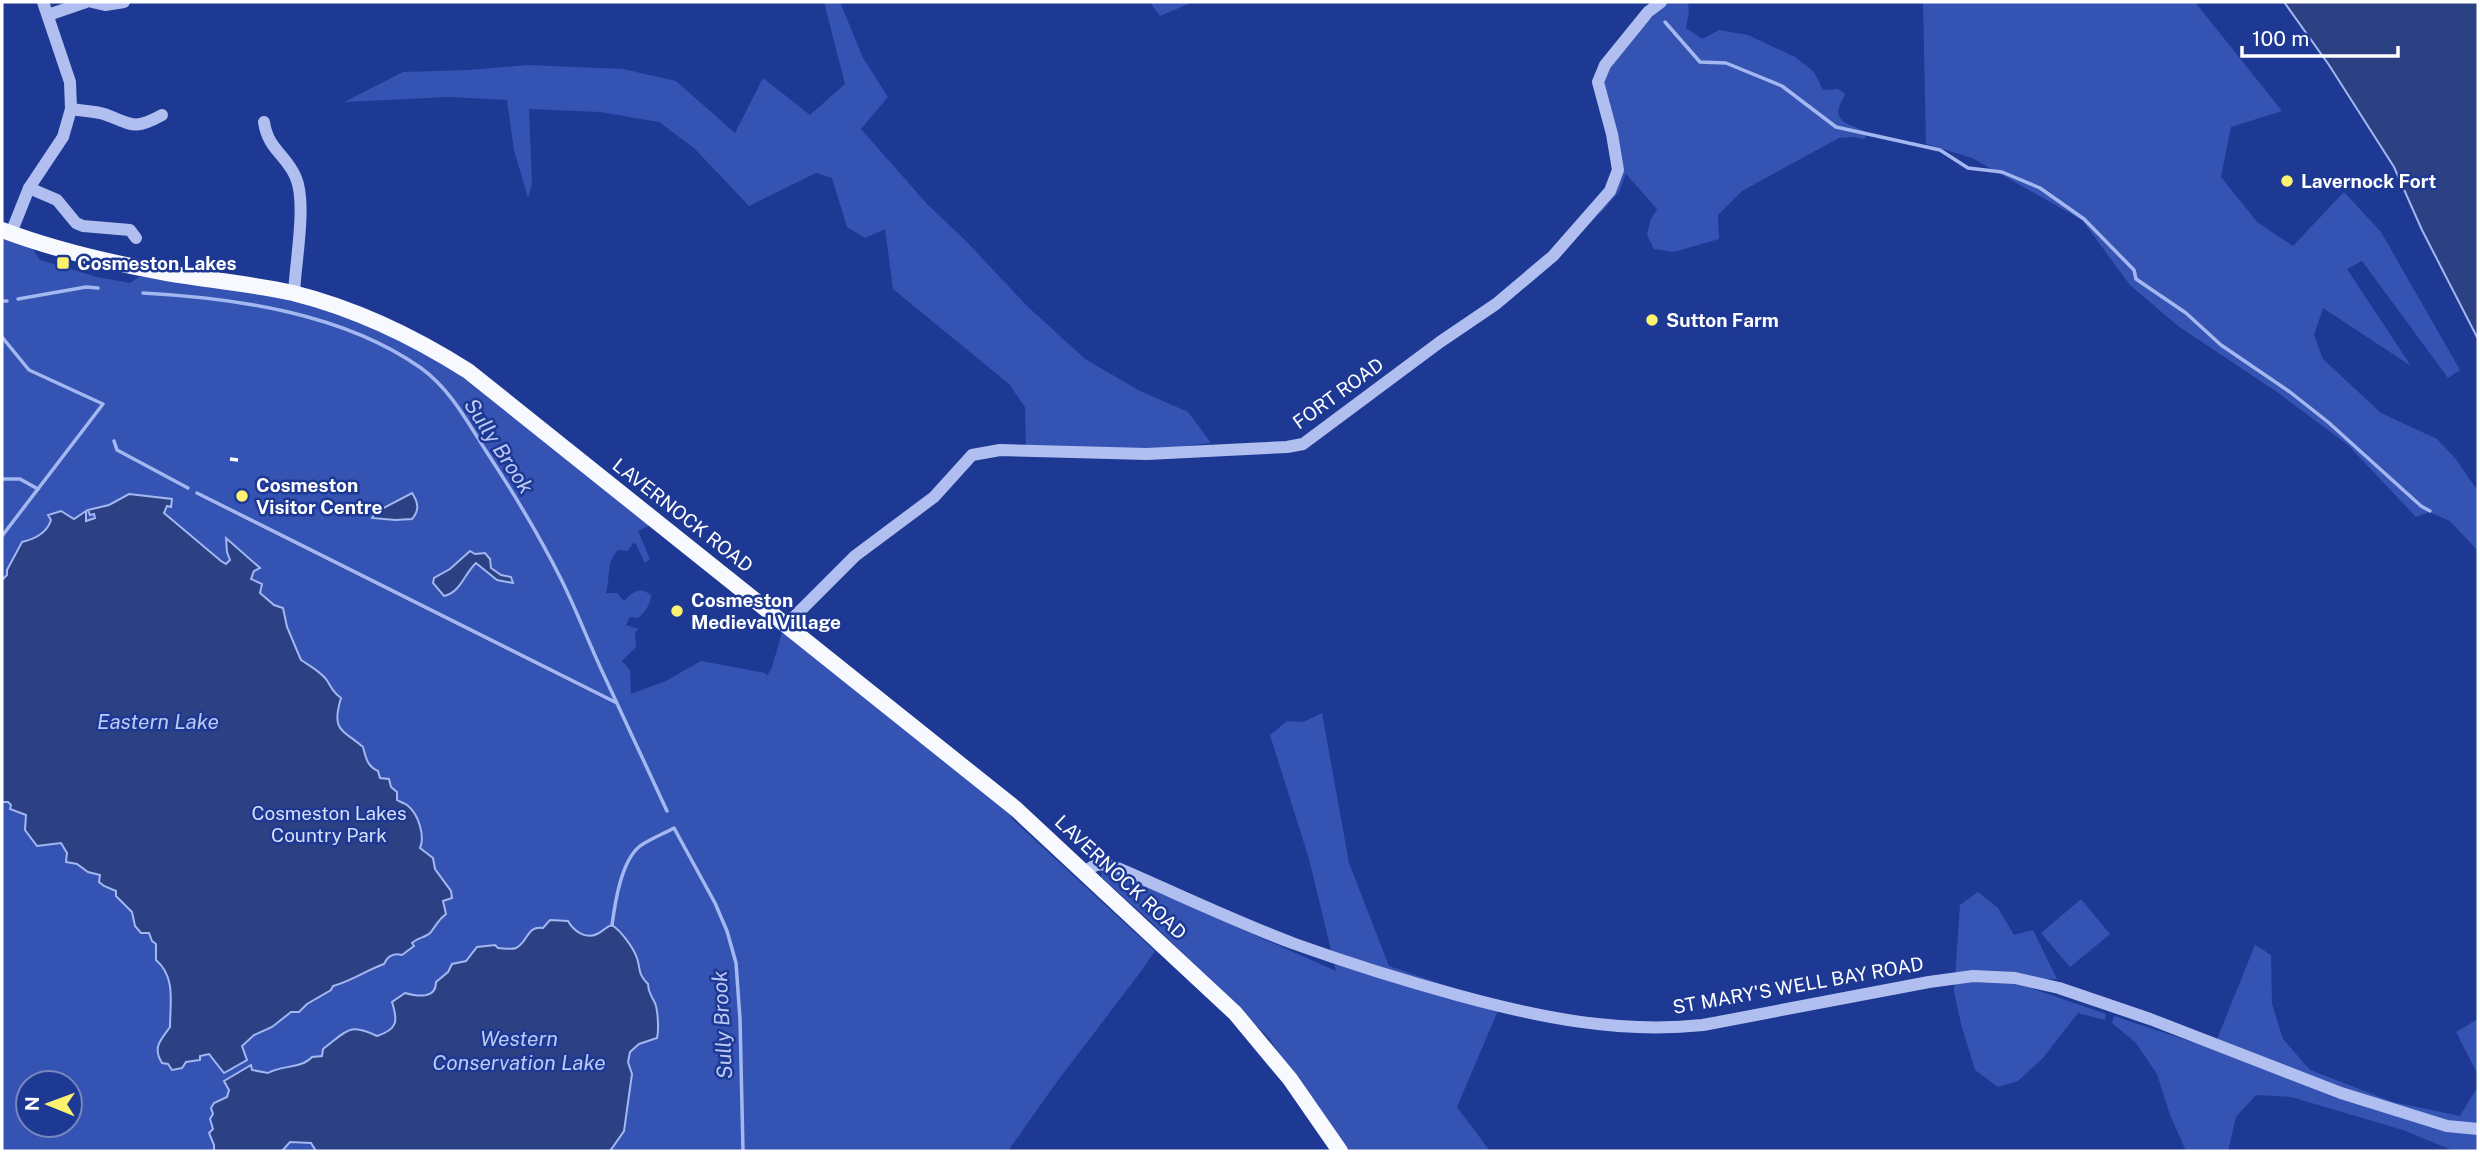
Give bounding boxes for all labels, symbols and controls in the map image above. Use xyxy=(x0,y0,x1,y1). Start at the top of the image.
scale bar xyxy=(2242,14,2398,58)
text: 100 m xyxy=(2252,26,2309,51)
place label: Lavernock Fort xyxy=(2301,170,2436,192)
marker: Lavernock Fort xyxy=(2279,173,2295,189)
place label: Cosmeston Lakes xyxy=(77,252,237,274)
marker: Cosmeston Lakes xyxy=(55,255,71,271)
place label: Sutton Farm xyxy=(1666,309,1779,331)
marker: Sutton Farm xyxy=(1644,312,1660,328)
street label: FORT ROAD xyxy=(1288,353,1388,433)
water label: Sully Brook xyxy=(459,394,539,499)
street label: LAVERNOCK ROAD xyxy=(609,454,757,576)
place label: Cosmeston Visitor Centre xyxy=(256,474,382,518)
marker: Cosmeston Visitor Centre xyxy=(234,488,250,504)
place label: Cosmeston Medieval Village xyxy=(691,589,841,633)
marker: Cosmeston Medieval Village xyxy=(669,603,685,619)
water label: Eastern Lake xyxy=(97,709,219,734)
park label: Cosmeston Lakes Country Park xyxy=(251,802,407,846)
street label: LAVERNOCK ROAD xyxy=(1051,810,1191,944)
street label: ST MARY'S WELL BAY ROAD xyxy=(1671,952,1925,1018)
water label: Sully Brook xyxy=(707,969,737,1080)
water label: Western Conservation Lake xyxy=(432,1026,606,1075)
north arrow xyxy=(14,1069,84,1139)
text: N xyxy=(21,1096,43,1111)

